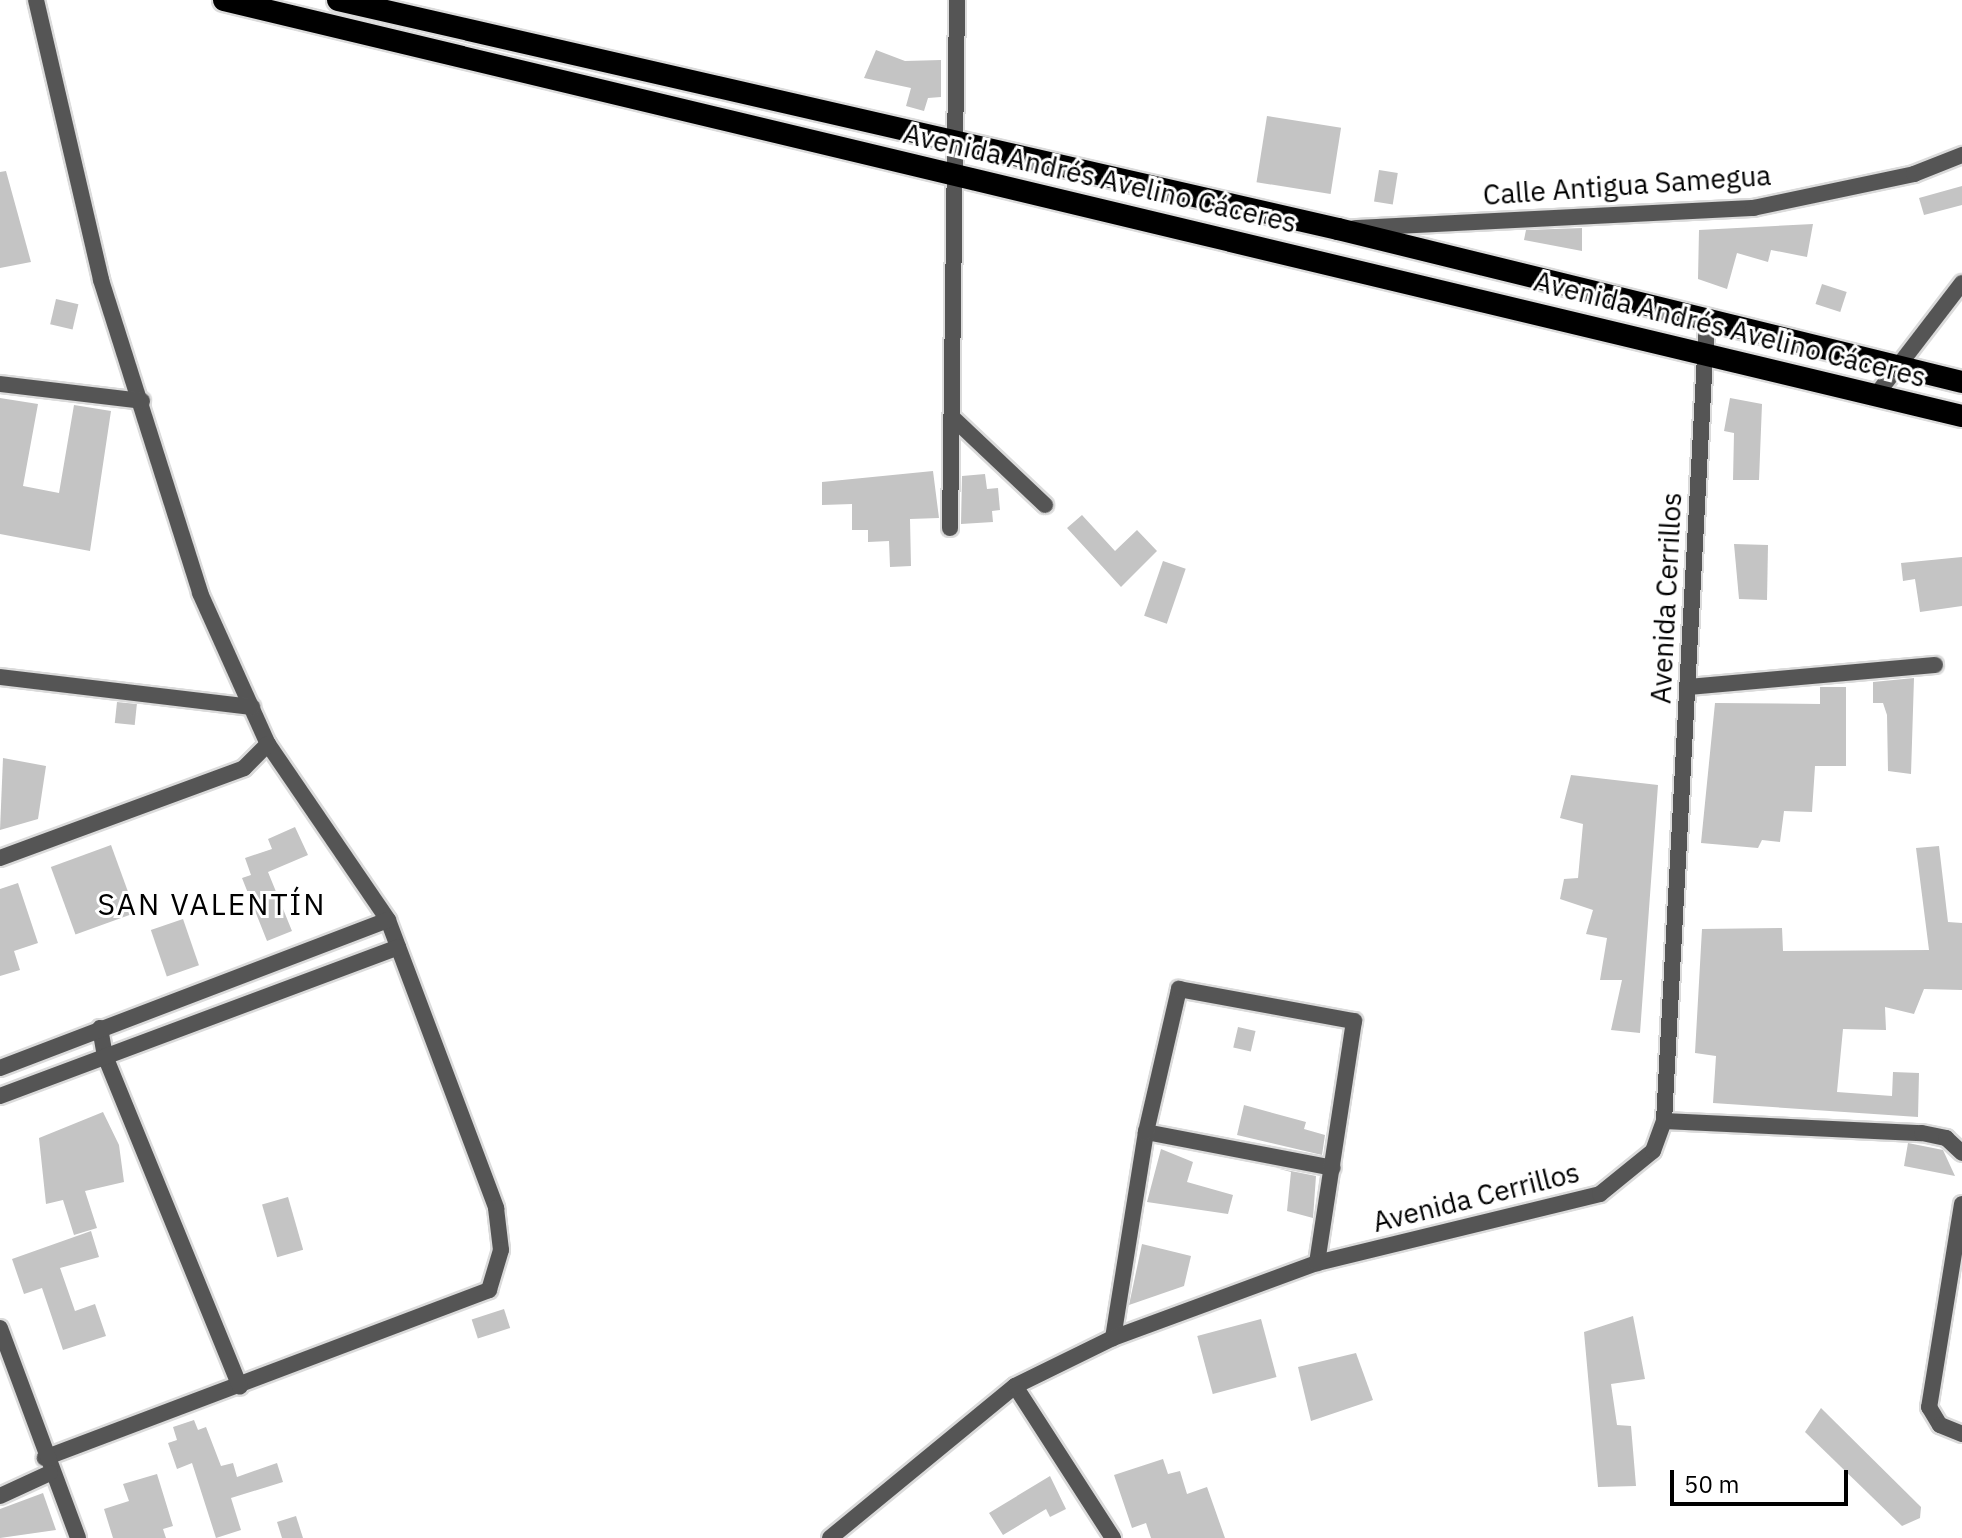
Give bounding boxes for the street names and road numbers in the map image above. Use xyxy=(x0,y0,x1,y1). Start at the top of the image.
street label: Avenida Andrés Avelino Cáceres xyxy=(900,116,1300,240)
street label: Calle Antigua Samegua xyxy=(1482,158,1772,212)
street label: Avenida Andrés Avelino Cáceres xyxy=(1531,264,1929,394)
street label: Avenida Cerrillos xyxy=(1644,491,1688,705)
street label: Avenida Cerrillos xyxy=(1369,1155,1583,1239)

